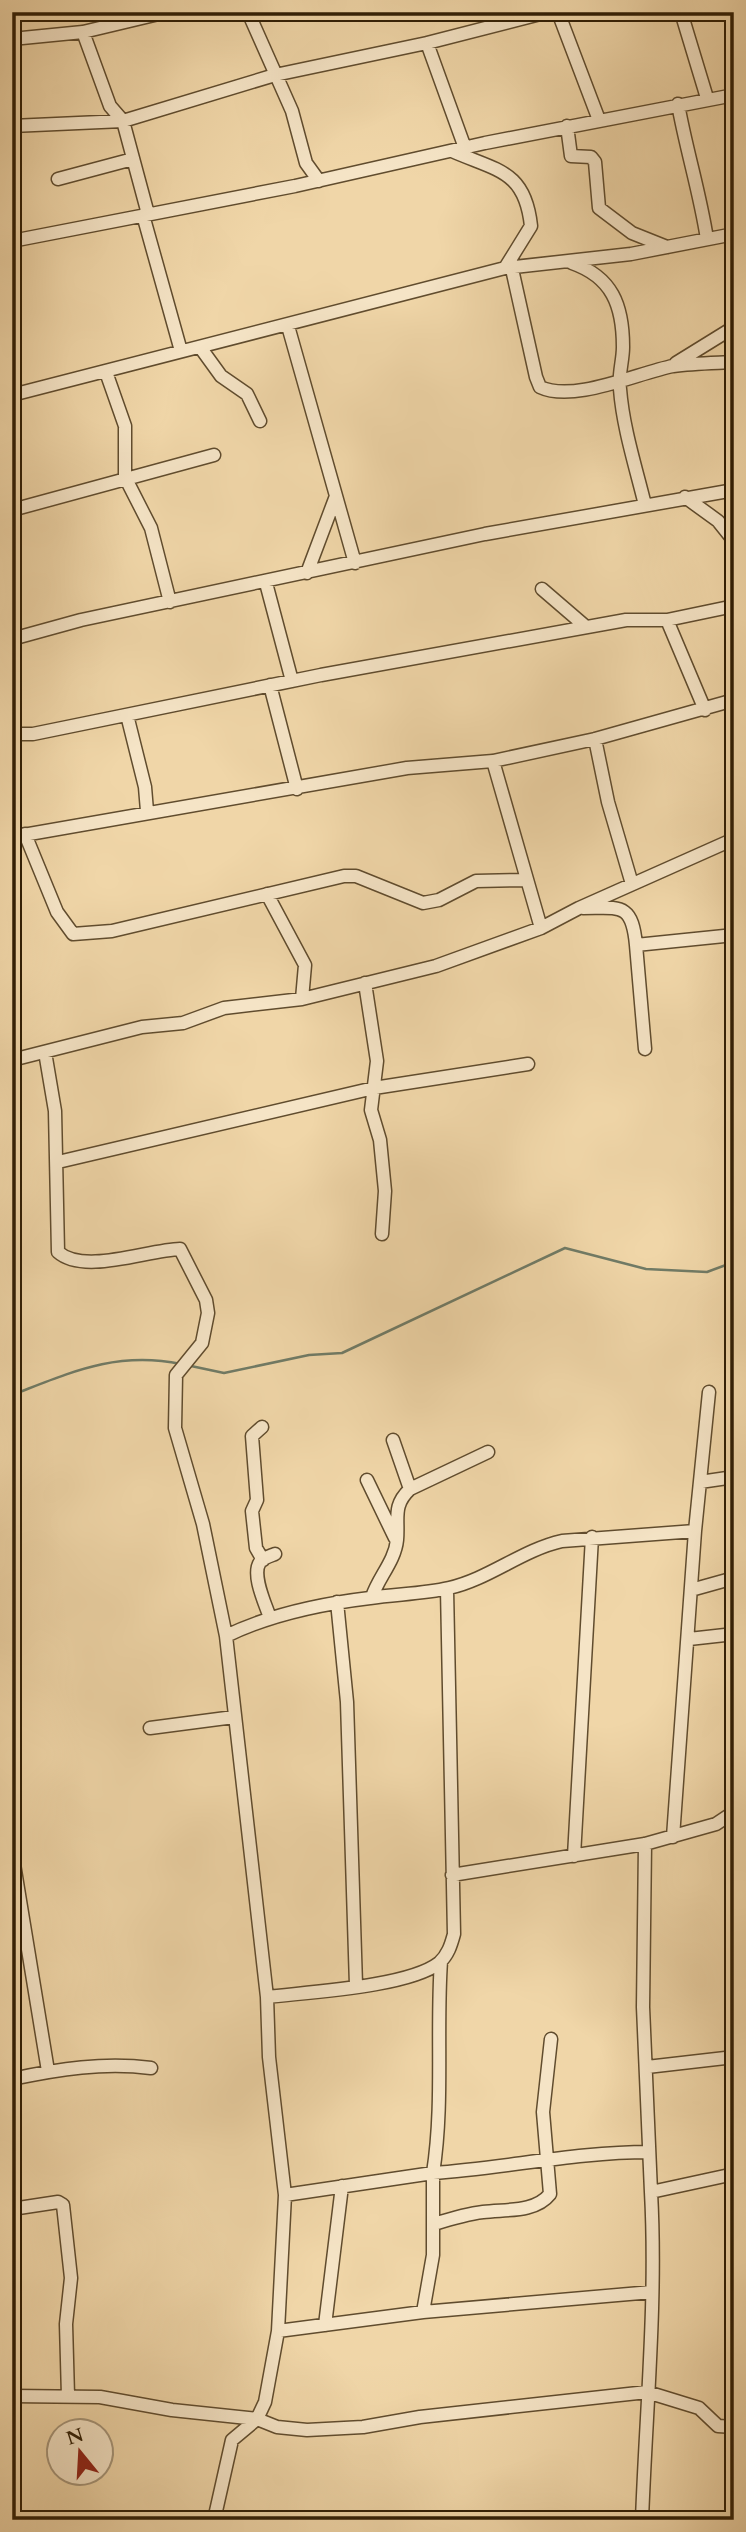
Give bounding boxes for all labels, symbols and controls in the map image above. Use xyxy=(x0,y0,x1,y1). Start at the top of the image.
north arrow xyxy=(46,2416,116,2486)
text: N xyxy=(63,2422,87,2452)

